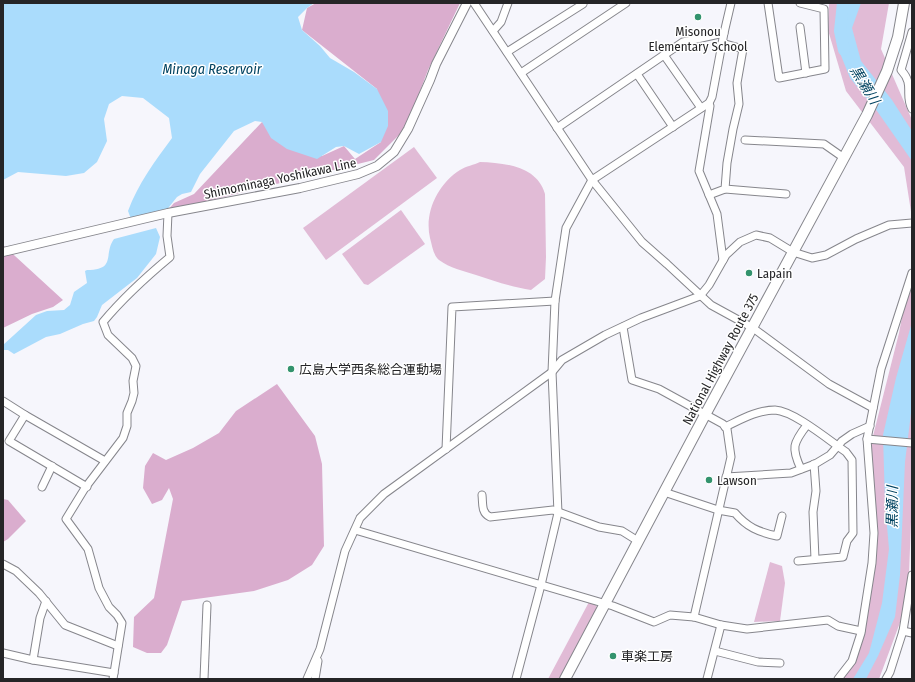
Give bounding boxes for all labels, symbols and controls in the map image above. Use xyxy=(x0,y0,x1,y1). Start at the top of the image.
marker: Misonou Elementary School xyxy=(693,12,703,22)
place label: Misonou Elementary School xyxy=(649,24,748,54)
water label: Minaga Reservoir xyxy=(162,61,263,78)
water label: 黒瀬川 xyxy=(846,63,884,109)
street label: Shimominaga Yoshikawa Line xyxy=(202,155,358,202)
place label: Lapain xyxy=(757,266,792,281)
marker: Lapain xyxy=(744,268,754,278)
street label: National Highway Route 375 xyxy=(679,291,761,427)
place label: 広島大学西条総合運動場 xyxy=(299,362,442,377)
marker: 広島大学西条総合運動場 xyxy=(286,364,296,374)
place label: Lawson xyxy=(717,473,757,488)
marker: Lawson xyxy=(704,475,714,485)
water label: 黒瀬川 xyxy=(884,484,901,528)
place label: 車楽工房 xyxy=(621,649,673,664)
marker: 車楽工房 xyxy=(608,651,618,661)

